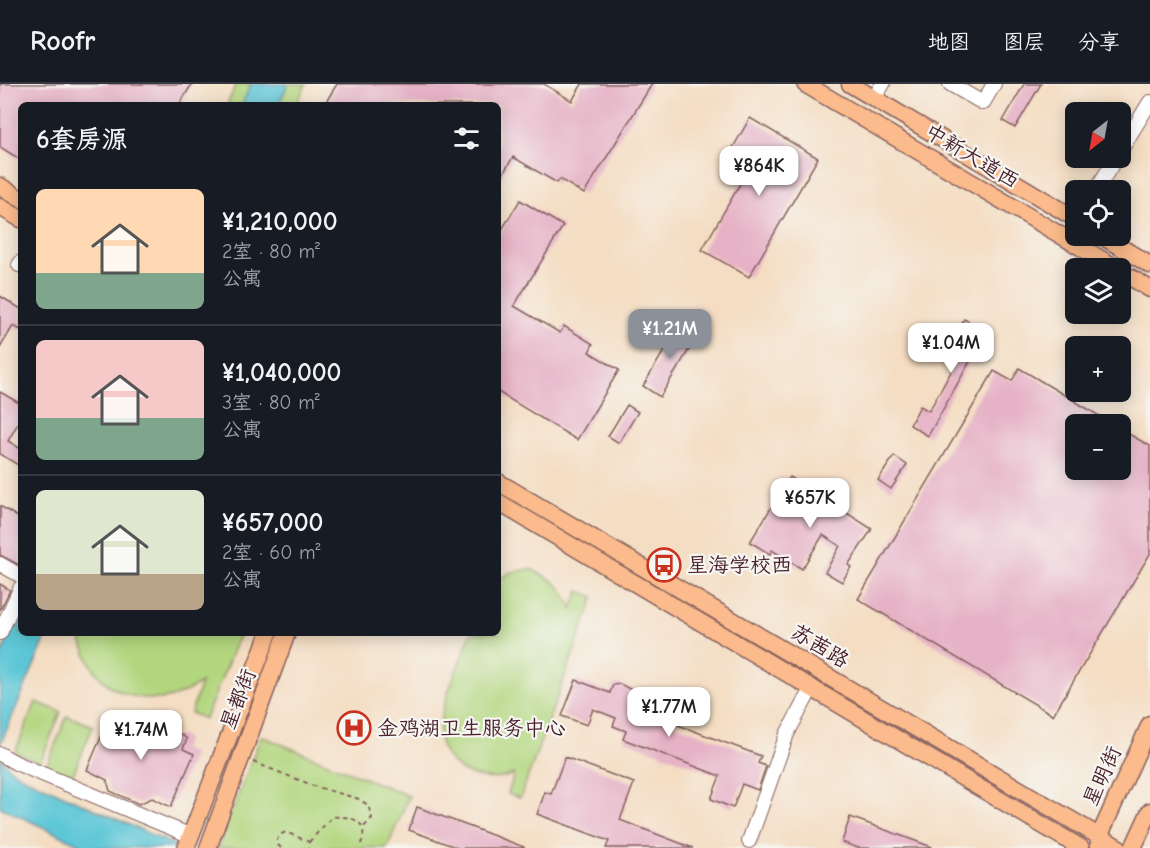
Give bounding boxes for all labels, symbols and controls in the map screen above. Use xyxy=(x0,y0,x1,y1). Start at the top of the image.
text: Roofr xyxy=(30,25,95,57)
text: 地图 xyxy=(928,30,970,54)
text: 图层 xyxy=(1003,30,1045,54)
text: 分享 xyxy=(1078,30,1120,54)
north arrow xyxy=(1065,102,1131,168)
map controls xyxy=(1065,102,1131,480)
street label: 中新大道西 xyxy=(921,119,1023,193)
icon: filters xyxy=(450,122,483,155)
text: 6套房源 xyxy=(36,125,128,155)
pin: ¥864K xyxy=(717,146,801,197)
text: ¥864K xyxy=(733,154,785,177)
button: locate xyxy=(1065,180,1131,246)
text: ¥1,210,000 xyxy=(222,207,338,237)
icon: home xyxy=(84,213,156,285)
text: 2室 · 80 m² xyxy=(222,240,320,263)
button: layers xyxy=(1065,258,1131,324)
text: 公寓 xyxy=(222,267,262,290)
pin: ¥1.21M xyxy=(621,309,719,360)
text: ¥1.21M xyxy=(642,317,698,340)
pin: ¥1.04M xyxy=(902,323,1000,374)
text: ¥1.04M xyxy=(922,331,980,354)
button: + xyxy=(1065,336,1131,402)
text: ¥1,040,000 xyxy=(222,358,342,388)
icon: home xyxy=(84,364,156,436)
text: 3室 · 80 m² xyxy=(222,391,320,414)
button: − xyxy=(1065,414,1131,480)
text: 公寓 xyxy=(222,418,262,441)
pin: ¥657K xyxy=(768,478,852,529)
text: ¥657K xyxy=(784,486,836,509)
text: ¥657,000 xyxy=(222,508,323,538)
icon: home xyxy=(84,514,156,586)
text: 2室 · 60 m² xyxy=(222,541,321,564)
bus stop icon: 星海学校西 xyxy=(646,547,682,583)
place label: 星海学校西 xyxy=(687,553,792,577)
text: 公寓 xyxy=(222,568,262,591)
street label: 苏茜路 xyxy=(787,619,853,673)
street label: 星都街 xyxy=(216,665,260,733)
pin: ¥1.77M xyxy=(620,687,718,738)
text: ¥1.77M xyxy=(641,695,697,718)
pin: ¥1.74M xyxy=(92,710,190,761)
hospital icon: 金鸡湖卫生服务中心 xyxy=(336,710,372,746)
place label: 金鸡湖卫生服务中心 xyxy=(377,716,566,740)
text: ¥1.74M xyxy=(114,718,168,741)
street label: 星明街 xyxy=(1078,742,1126,810)

